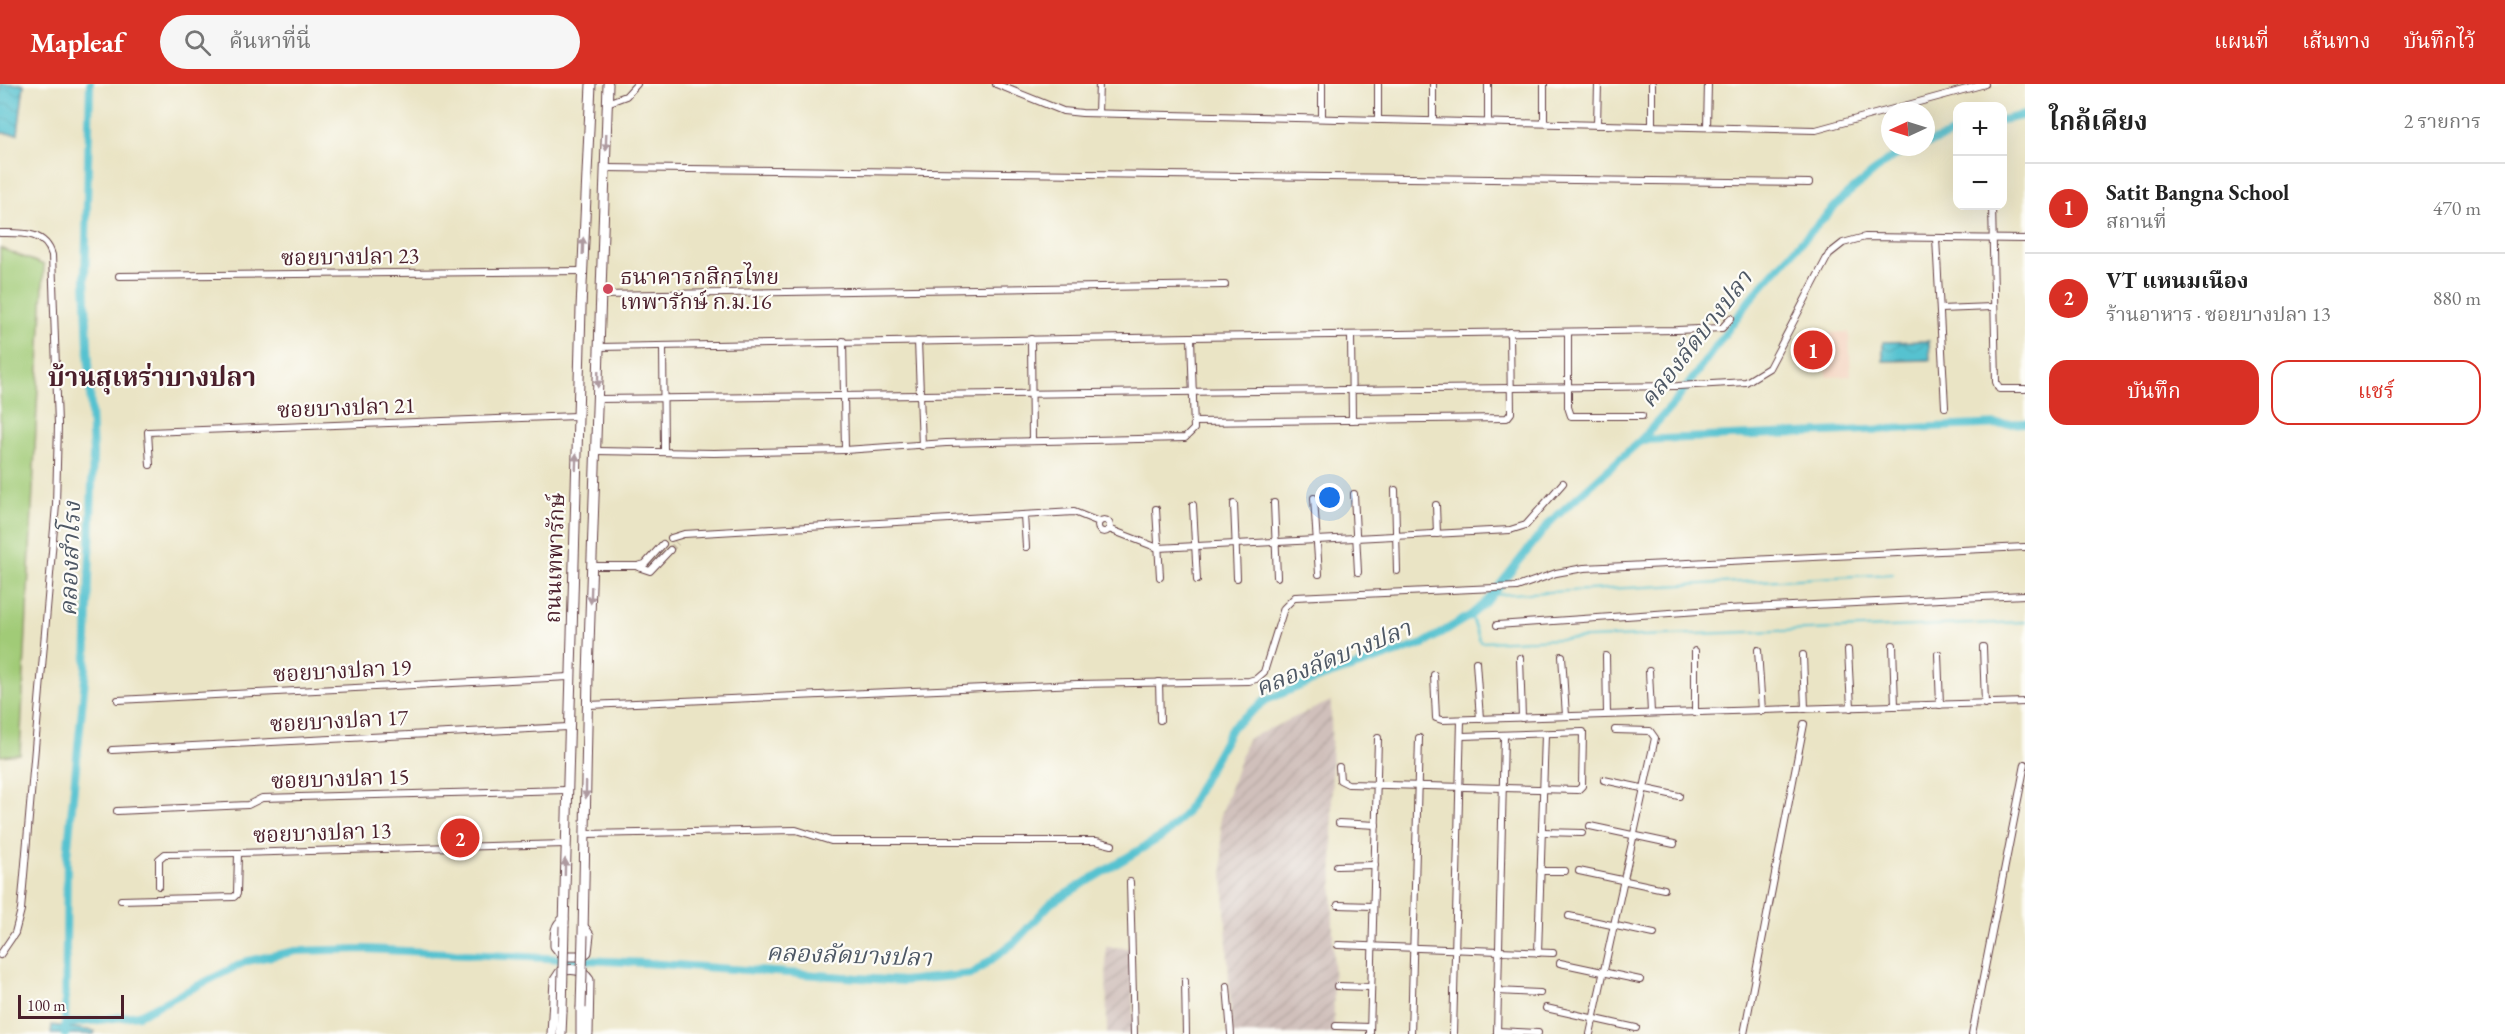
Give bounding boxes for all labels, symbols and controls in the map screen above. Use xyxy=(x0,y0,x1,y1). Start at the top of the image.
search box xyxy=(160,15,580,69)
text: Mapleaf xyxy=(30,24,124,60)
icon: search xyxy=(181,26,214,59)
text: ค้นหาที่นี่ xyxy=(229,26,311,55)
text: แผนที่ xyxy=(2214,27,2269,54)
text: เส้นทาง xyxy=(2302,27,2370,54)
text: บันทึกไว้ xyxy=(2403,27,2475,54)
north arrow xyxy=(1881,102,1935,156)
map controls xyxy=(1953,102,2007,210)
button: + xyxy=(1953,102,2007,156)
text: ใกล้เคียง xyxy=(2049,104,2148,138)
text: 2 รายการ xyxy=(2404,108,2481,134)
one-way arrow xyxy=(602,133,611,152)
button: − xyxy=(1953,156,2007,210)
text: Satit Bangna School xyxy=(2106,178,2289,207)
text: 1 xyxy=(2063,195,2074,221)
text: 470 m xyxy=(2433,195,2481,221)
text: สถานที่ xyxy=(2106,208,2167,234)
one-way arrow xyxy=(579,237,588,256)
street label: ซอยบางปลา 23 xyxy=(281,241,419,272)
place label: ธนาคารกสิกรไทย เทพารักษ์ ก.ม.16 xyxy=(620,262,779,316)
water label: คลองลัดบางปลา xyxy=(1632,263,1760,413)
text: VT แหนมเนือง xyxy=(2106,266,2249,295)
marker: ธนาคารกสิกรไทย เทพารักษ์ ก.ม.16 xyxy=(601,282,615,296)
text: 2 xyxy=(2063,285,2074,311)
text: 880 m xyxy=(2433,285,2481,311)
text: ร้านอาหาร · ซอยบางปลา 13 xyxy=(2106,301,2331,327)
pin: 1 xyxy=(1794,328,1832,372)
district label: บ้านสุเหร่าบางปลา xyxy=(48,360,256,395)
button: บันทึก xyxy=(2049,360,2259,425)
button: แชร์ xyxy=(2271,360,2481,425)
one-way arrow xyxy=(594,370,603,389)
street label: ซอยบางปลา 21 xyxy=(276,391,416,424)
one-way arrow xyxy=(571,453,581,472)
your location xyxy=(1315,483,1344,512)
street label: ถนนเทพารักษ์ xyxy=(538,492,571,624)
water label: คลองสำโรง xyxy=(51,500,87,617)
one-way arrow xyxy=(586,586,596,605)
water label: คลองลัดบางปลา xyxy=(1250,612,1416,703)
street label: ซอยบางปลา 19 xyxy=(272,652,412,689)
street label: ซอยบางปลา 17 xyxy=(269,702,409,739)
street label: ซอยบางปลา 15 xyxy=(270,762,410,795)
one-way arrow xyxy=(581,781,590,800)
street label: ซอยบางปลา 13 xyxy=(252,816,392,849)
pin: 2 xyxy=(440,816,480,861)
one-way arrow xyxy=(560,858,570,877)
water label: คลองลัดบางปลา xyxy=(766,936,933,973)
scale bar xyxy=(18,992,124,1020)
text: 100 m xyxy=(27,995,66,1016)

